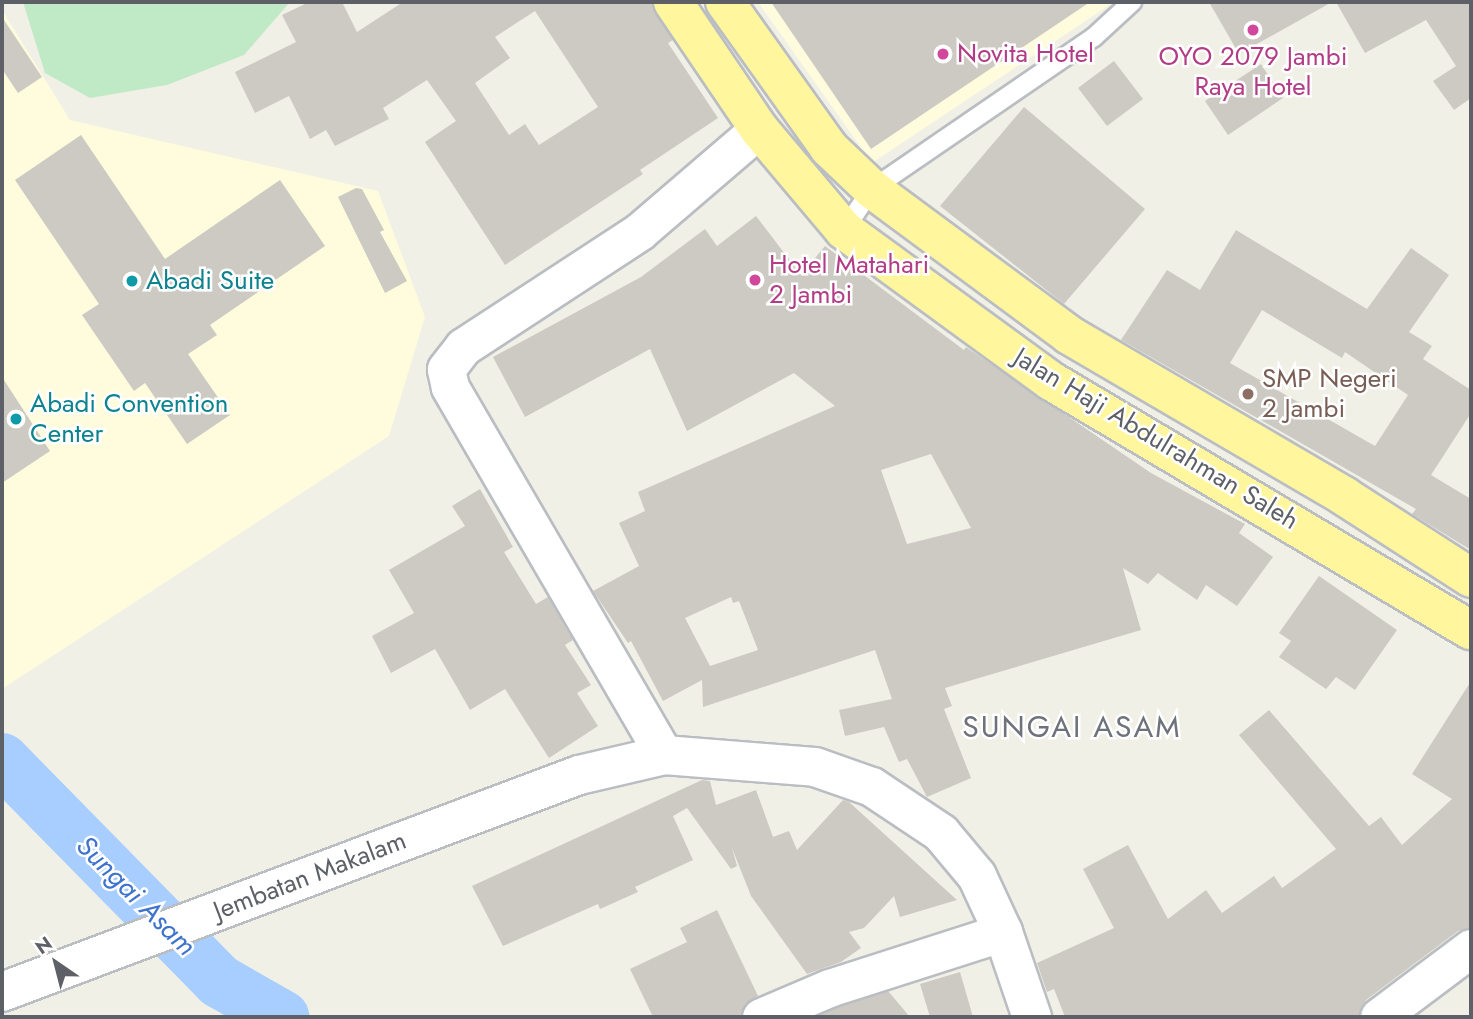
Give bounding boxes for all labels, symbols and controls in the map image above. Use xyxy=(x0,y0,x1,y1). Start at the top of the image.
marker: OYO 2079 Jambi Raya Hotel xyxy=(1245,22,1261,38)
place label: Novita Hotel xyxy=(957,38,1094,70)
place label: OYO 2079 Jambi Raya Hotel xyxy=(1159,41,1347,102)
marker: Novita Hotel xyxy=(935,46,951,62)
place label: Hotel Matahari 2 Jambi xyxy=(769,249,929,310)
place label: Abadi Suite xyxy=(146,265,274,297)
marker: Hotel Matahari 2 Jambi xyxy=(747,272,763,288)
marker: Abadi Suite xyxy=(124,273,140,289)
street label: Jalan Haji Abdulrahman Saleh xyxy=(1008,342,1304,536)
place label: SMP Negeri 2 Jambi xyxy=(1262,363,1397,424)
marker: SMP Negeri 2 Jambi xyxy=(1240,386,1256,402)
place label: Abadi Convention Center xyxy=(30,388,228,450)
marker: Abadi Convention Center xyxy=(8,411,24,427)
district label: SUNGAI ASAM xyxy=(964,709,1180,745)
street label: Jembatan Makalam xyxy=(209,825,411,927)
water label: Sungai Asam xyxy=(69,829,203,963)
north arrow xyxy=(21,928,91,998)
text: N xyxy=(30,930,58,961)

